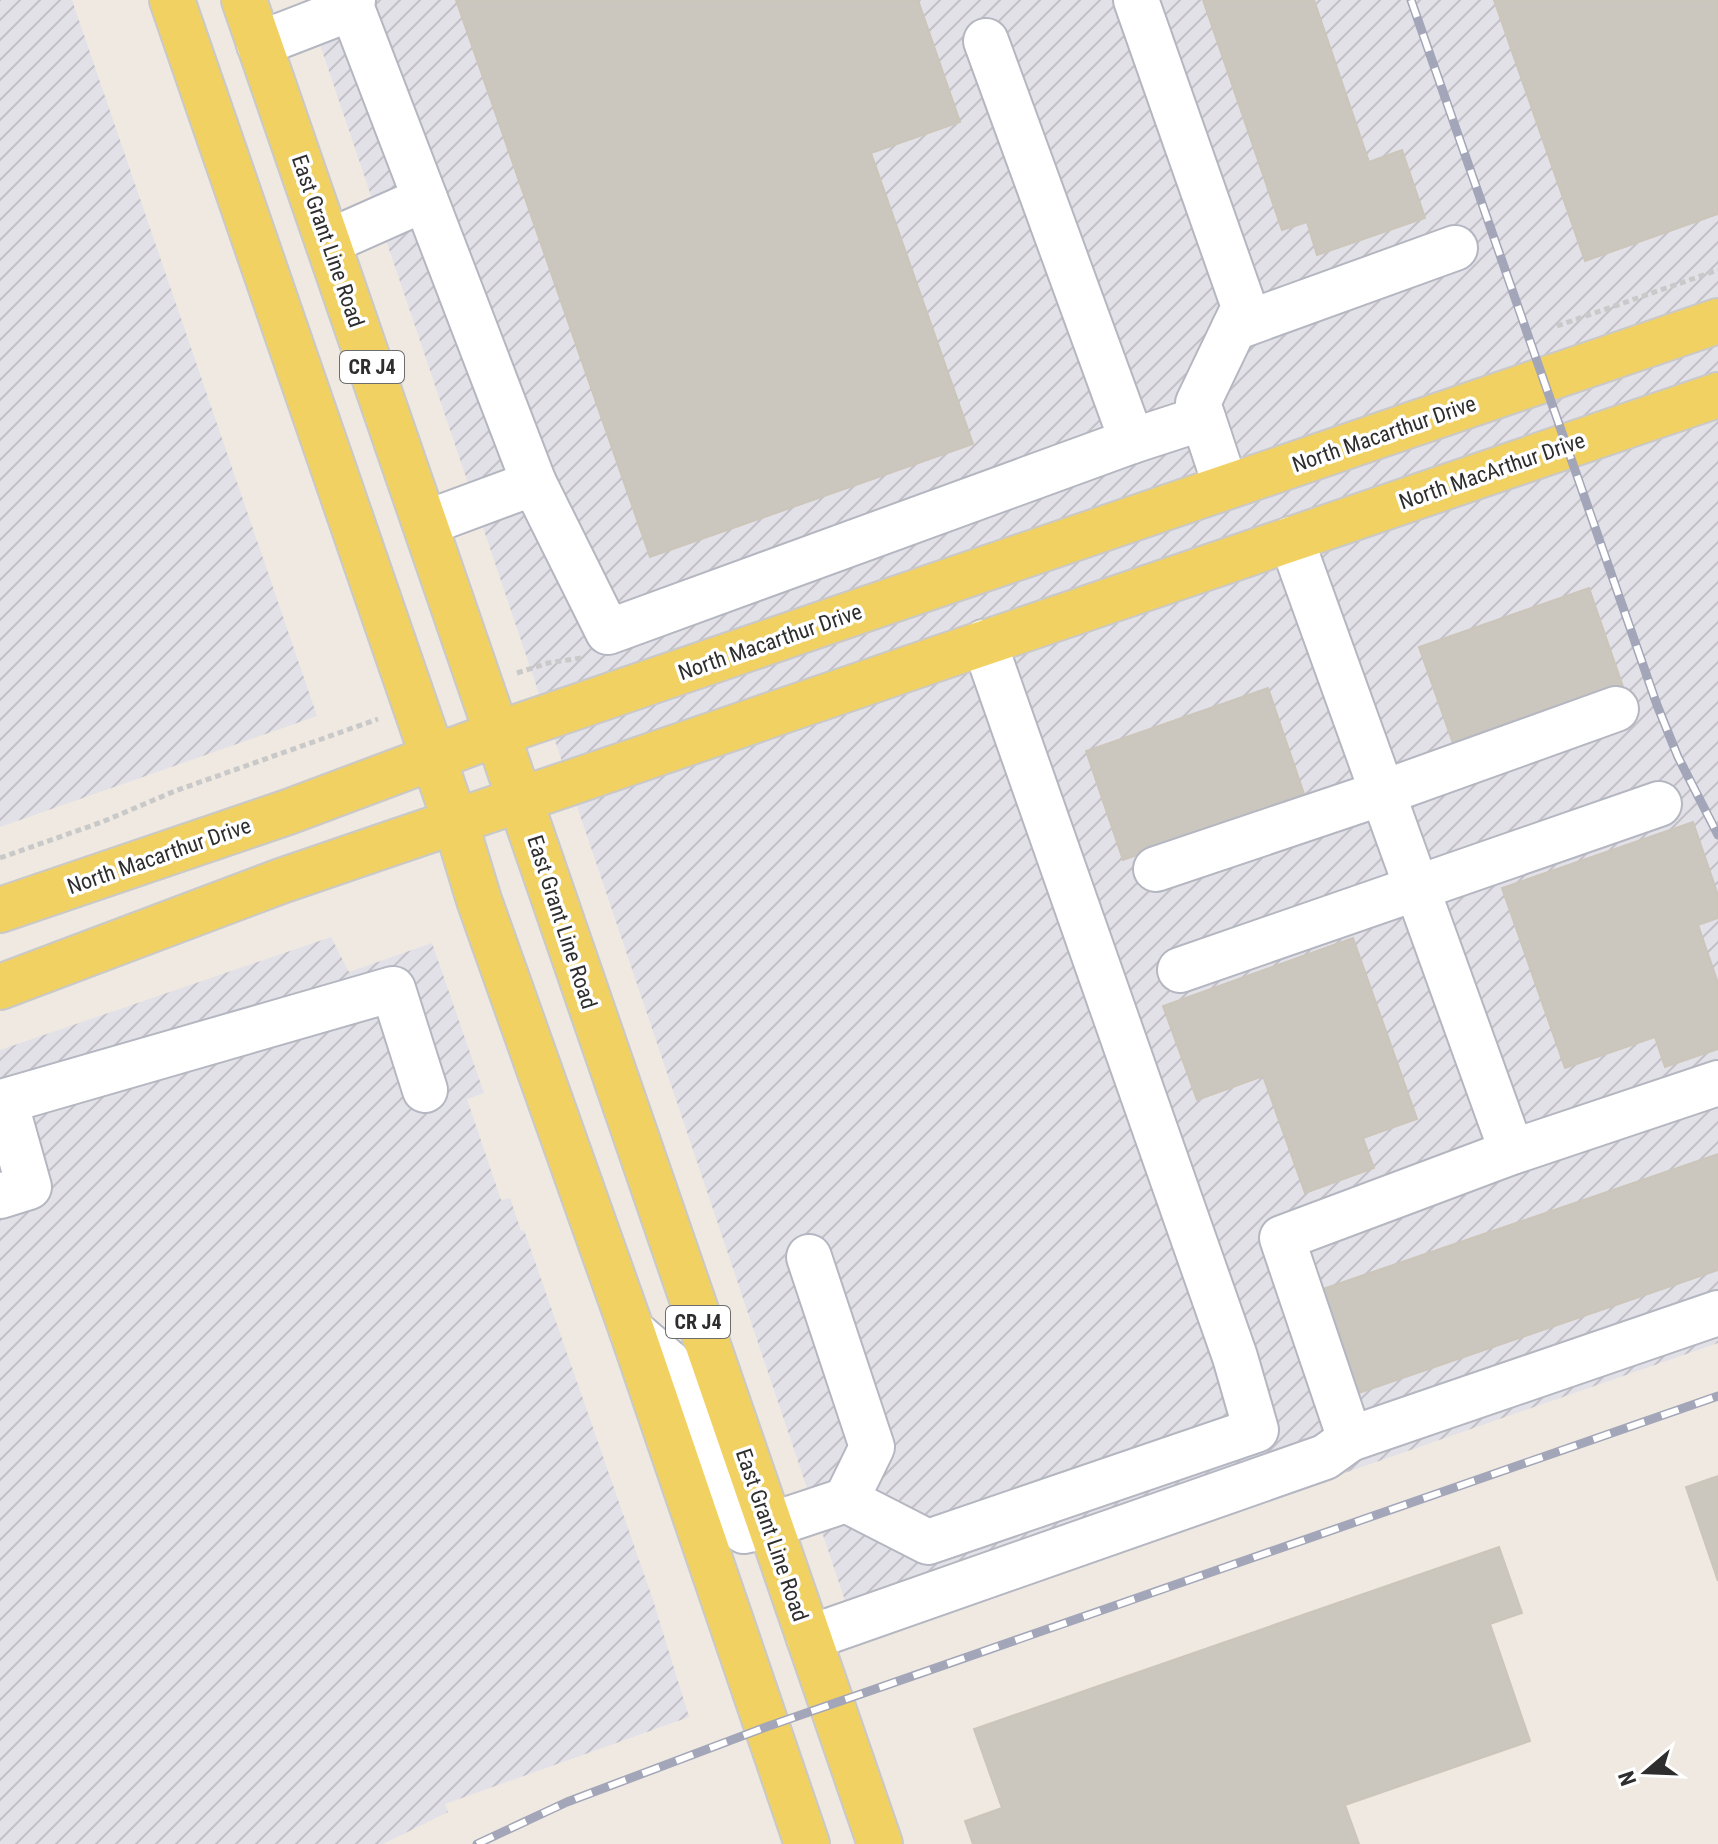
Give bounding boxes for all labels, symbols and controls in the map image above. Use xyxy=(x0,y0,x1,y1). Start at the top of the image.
street label: East Grant Line Road xyxy=(287,151,369,331)
road number: CR J4 xyxy=(340,351,404,383)
street label: North Macarthur Drive xyxy=(1289,391,1479,477)
street label: North MacArthur Drive xyxy=(1396,427,1588,515)
street label: North Macarthur Drive xyxy=(675,599,865,685)
street label: North Macarthur Drive xyxy=(64,813,254,899)
street label: East Grant Line Road xyxy=(522,832,602,1012)
road number: CR J4 xyxy=(666,1306,730,1338)
street label: East Grant Line Road xyxy=(731,1445,813,1625)
north arrow xyxy=(1606,1732,1686,1812)
text: N xyxy=(1614,1768,1642,1789)

